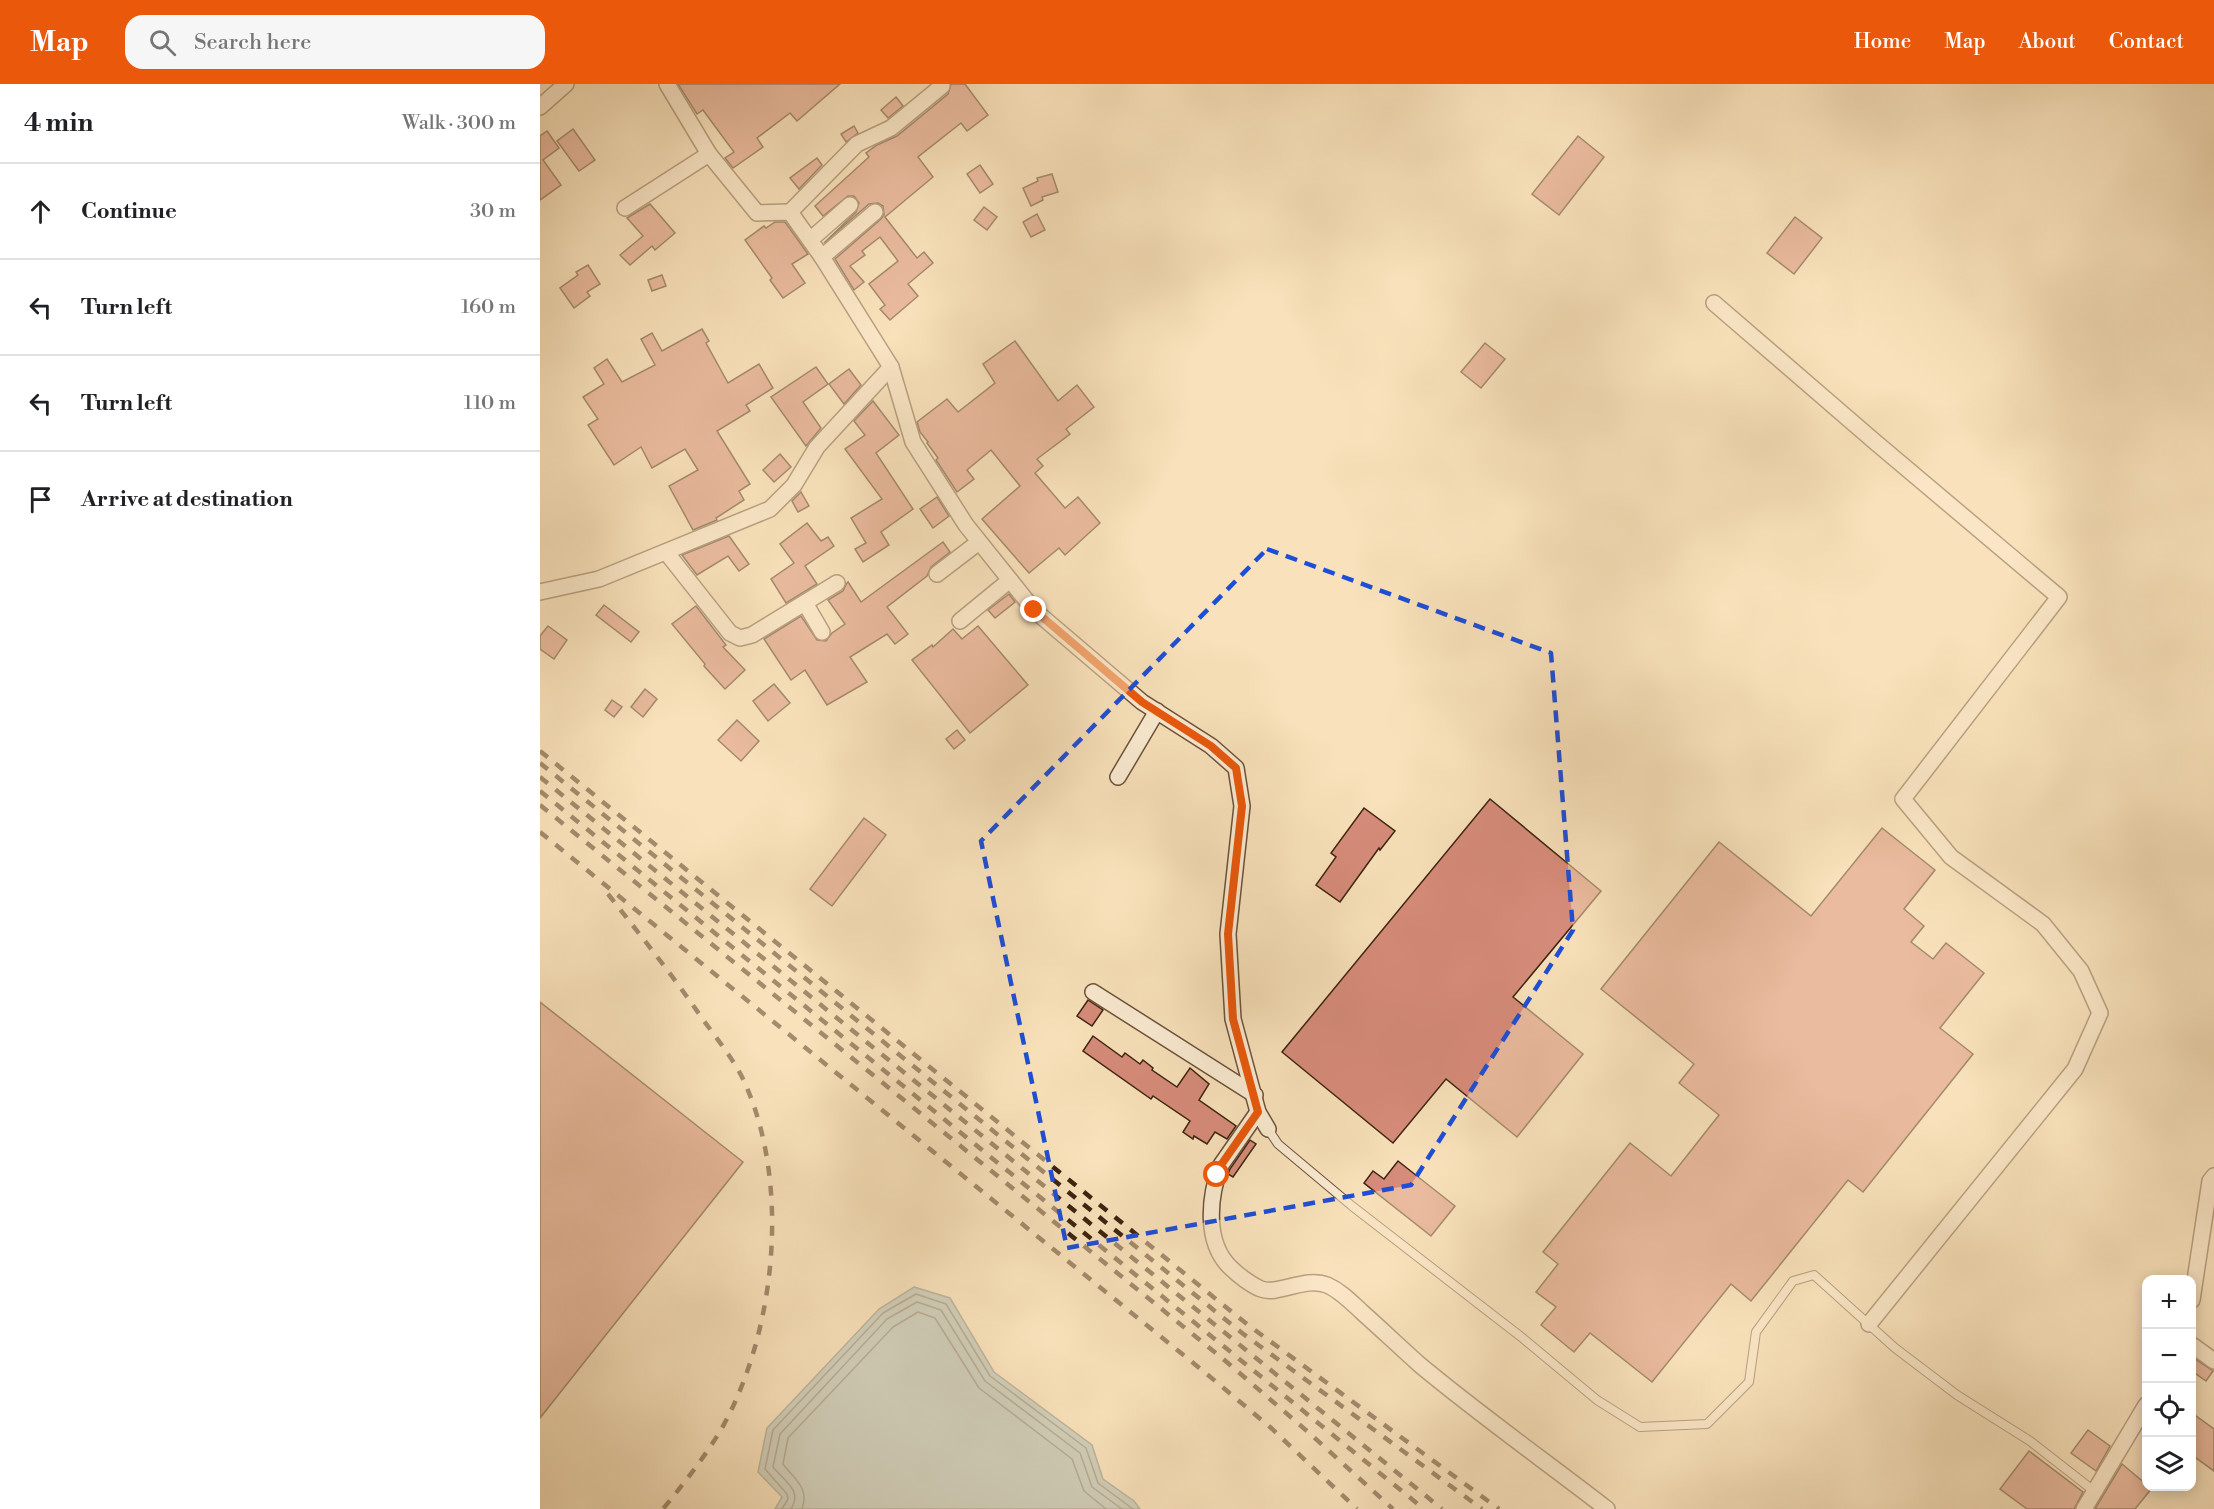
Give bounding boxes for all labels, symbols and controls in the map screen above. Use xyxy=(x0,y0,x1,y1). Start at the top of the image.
search box xyxy=(125,15,545,69)
text: Map xyxy=(30,25,89,60)
icon: search xyxy=(146,26,179,59)
text: Search here xyxy=(194,29,311,56)
text: Home xyxy=(1854,29,1911,55)
text: Map xyxy=(1944,29,1986,55)
text: About xyxy=(2019,29,2076,55)
text: Contact xyxy=(2109,29,2184,55)
text: 4 min xyxy=(24,107,94,139)
text: Walk · 300 m xyxy=(402,111,516,136)
icon: ahead xyxy=(24,195,57,228)
text: Continue xyxy=(81,198,177,225)
text: 30 m xyxy=(470,199,516,224)
icon: left xyxy=(24,291,57,324)
text: Turn left xyxy=(81,294,172,321)
text: 160 m xyxy=(461,295,516,320)
icon: left xyxy=(24,387,57,420)
text: Turn left xyxy=(81,390,172,417)
text: 110 m xyxy=(464,391,516,416)
icon: arrive xyxy=(24,483,57,516)
text: Arrive at destination xyxy=(81,486,293,513)
route end xyxy=(1020,596,1046,622)
route start xyxy=(1203,1161,1229,1187)
map controls xyxy=(2142,1275,2196,1491)
button: + xyxy=(2142,1275,2196,1329)
button: − xyxy=(2142,1329,2196,1383)
button: locate xyxy=(2142,1383,2196,1437)
button: layers xyxy=(2142,1437,2196,1491)

